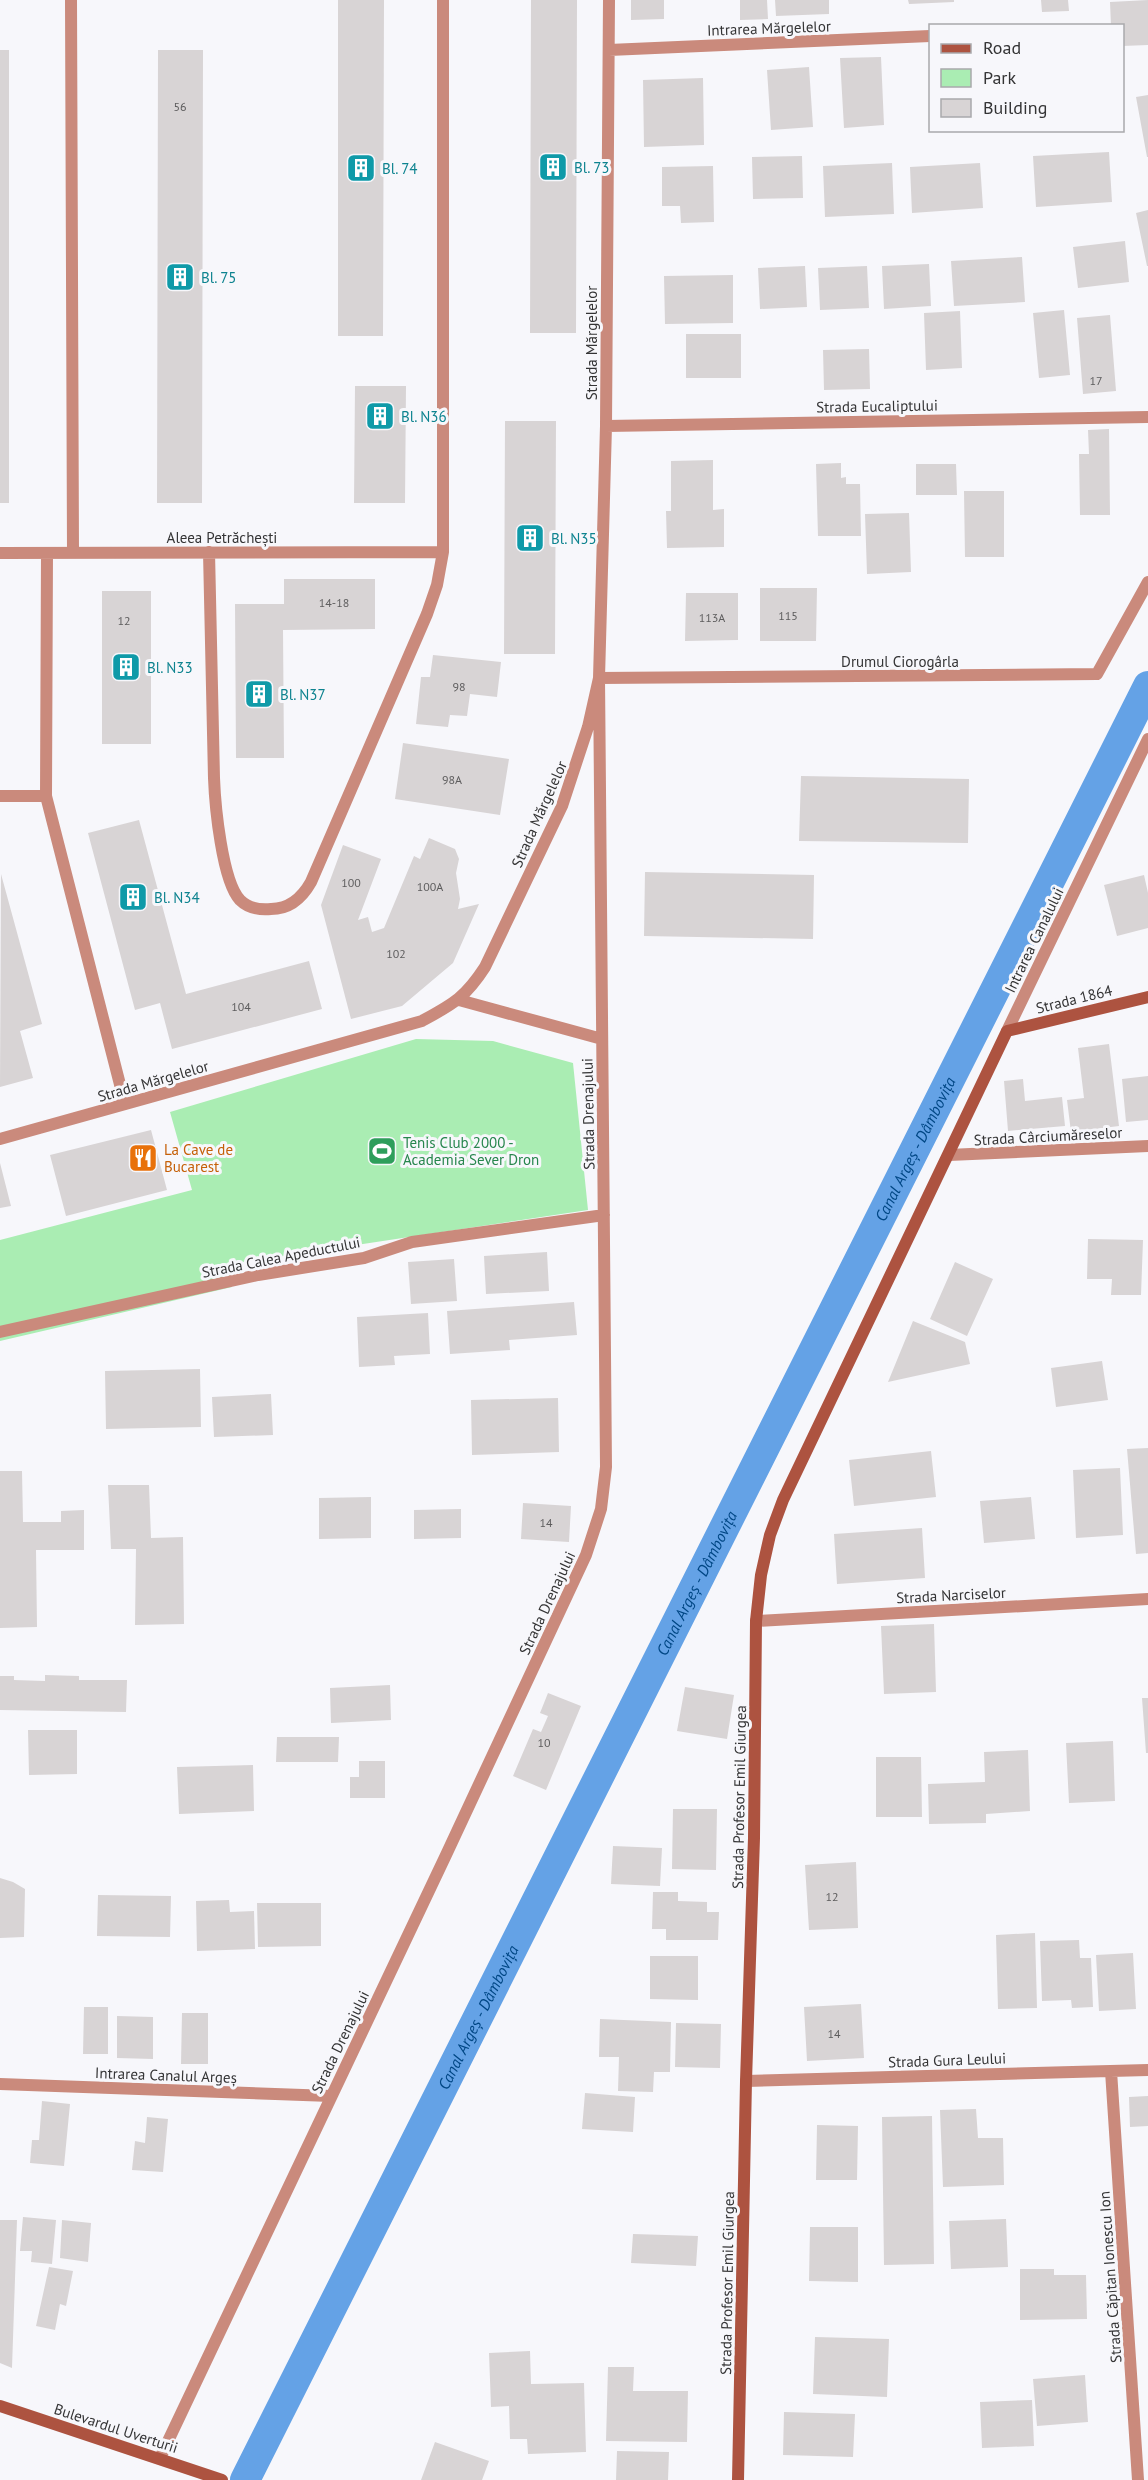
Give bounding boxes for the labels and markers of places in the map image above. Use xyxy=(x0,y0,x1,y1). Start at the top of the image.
building icon: Bl. 73 xyxy=(537,151,569,183)
building icon: Bl. 74 xyxy=(345,152,377,184)
place label: Bl. 73 xyxy=(574,158,610,177)
place label: Bl. 74 xyxy=(382,159,418,178)
building icon: Bl. 75 xyxy=(164,261,196,293)
place label: Bl. 75 xyxy=(201,268,237,287)
building icon: Bl. N36 xyxy=(364,400,396,432)
place label: Bl. N36 xyxy=(401,407,447,426)
building icon: Bl. N35 xyxy=(514,522,546,554)
place label: Bl. N35 xyxy=(551,529,597,548)
building icon: Bl. N33 xyxy=(110,651,142,683)
place label: Bl. N33 xyxy=(147,658,193,677)
building icon: Bl. N37 xyxy=(243,678,275,710)
place label: Bl. N37 xyxy=(280,685,326,704)
building icon: Bl. N34 xyxy=(117,881,149,913)
place label: Bl. N34 xyxy=(154,888,200,907)
place label: Tenis Club 2000 - Academia Sever Dron xyxy=(403,1133,539,1169)
sports icon: Tenis Club 2000 - Academia Sever Dron xyxy=(366,1135,398,1167)
place label: La Cave de Bucarest xyxy=(164,1140,233,1176)
restaurant icon: La Cave de Bucarest xyxy=(127,1142,159,1174)

